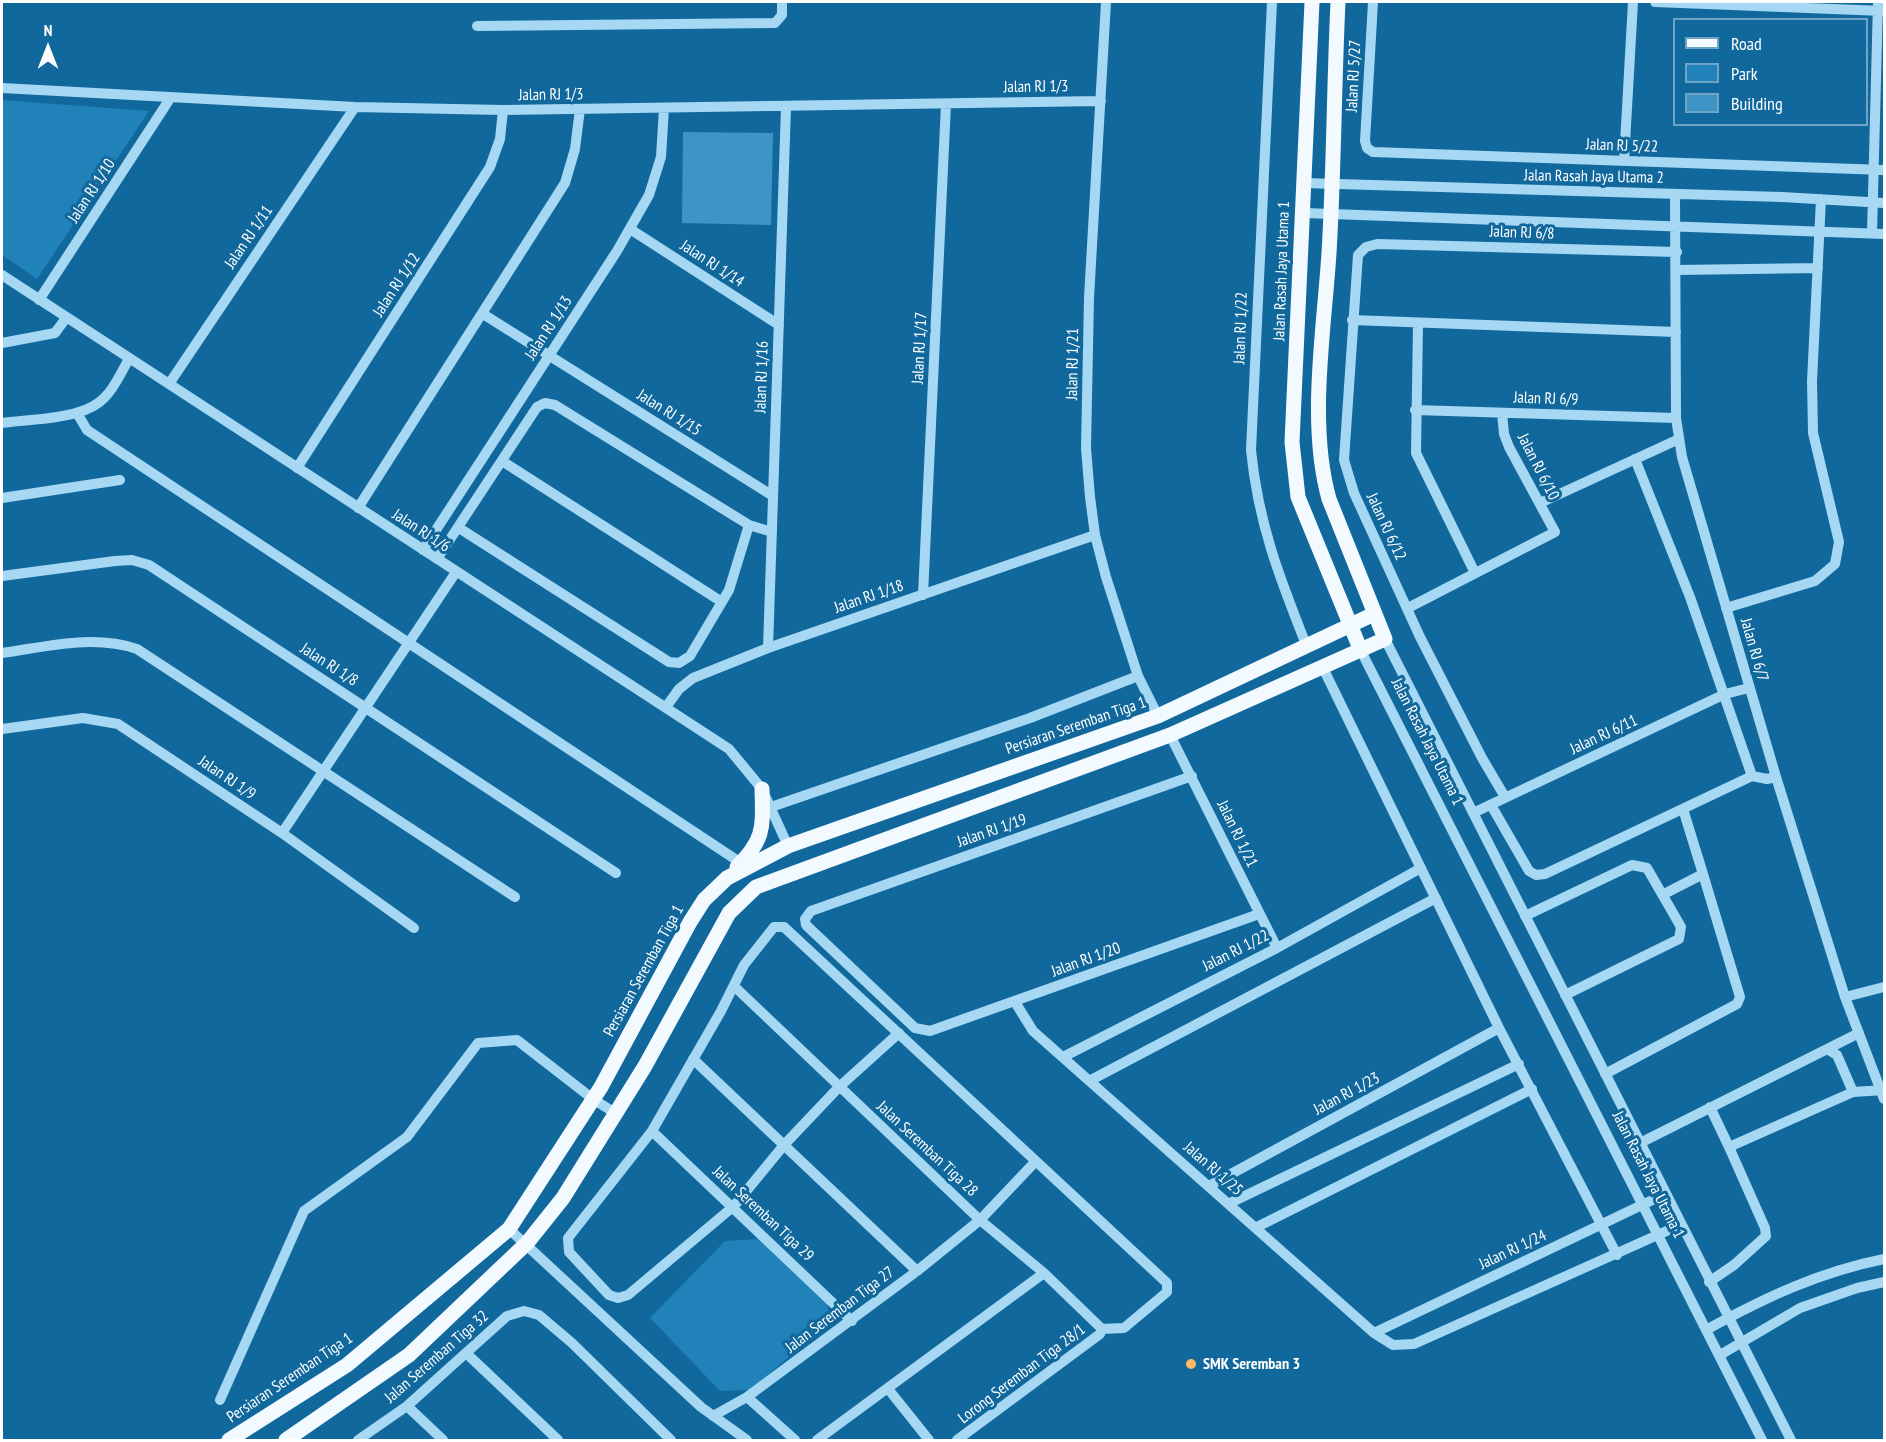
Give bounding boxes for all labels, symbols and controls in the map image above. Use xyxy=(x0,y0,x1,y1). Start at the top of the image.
north arrow xyxy=(18,18,78,78)
legend xyxy=(1673,18,1868,126)
text: N xyxy=(44,20,52,40)
text: Road xyxy=(1731,32,1762,55)
street label: Jalan RJ 5/27 xyxy=(1343,40,1365,112)
text: Park xyxy=(1731,62,1758,85)
street label: Jalan RJ 1/3 xyxy=(1003,77,1069,97)
street label: Jalan RJ 1/3 xyxy=(518,85,584,105)
text: Building xyxy=(1731,92,1783,115)
street label: Jalan RJ 5/22 xyxy=(1586,135,1658,157)
street label: Jalan RJ 1/10 xyxy=(64,156,120,226)
street label: Jalan Rasah Jaya Utama 2 xyxy=(1524,166,1664,188)
street label: Jalan Rasah Jaya Utama 1 xyxy=(1270,201,1294,341)
street label: Jalan RJ 1/11 xyxy=(221,202,277,272)
street label: Jalan RJ 6/8 xyxy=(1489,222,1555,244)
street label: Jalan RJ 1/14 xyxy=(677,236,747,292)
street label: Jalan RJ 1/12 xyxy=(369,250,425,320)
street label: Jalan RJ 1/22 xyxy=(1230,292,1252,364)
street label: Jalan RJ 1/13 xyxy=(521,293,577,363)
street label: Jalan RJ 1/17 xyxy=(909,312,931,384)
street label: Jalan RJ 1/21 xyxy=(1063,328,1083,400)
street label: Jalan RJ 1/16 xyxy=(751,341,773,413)
street label: Jalan RJ 1/15 xyxy=(633,386,705,440)
street label: Jalan RJ 6/9 xyxy=(1513,388,1579,410)
street label: Jalan RJ 6/10 xyxy=(1513,431,1563,503)
street label: Jalan RJ 6/12 xyxy=(1362,490,1410,564)
street label: Jalan RJ 1/6 xyxy=(389,505,453,557)
street label: Jalan RJ 1/18 xyxy=(832,576,906,618)
street label: Jalan RJ 6/7 xyxy=(1736,616,1772,684)
street label: Jalan RJ 1/8 xyxy=(297,639,361,691)
street label: Jalan Rasah Jaya Utama 1 xyxy=(1387,675,1467,809)
street label: Persiaran Seremban Tiga 1 xyxy=(1003,693,1149,759)
street label: Jalan RJ 6/11 xyxy=(1567,711,1641,759)
street label: Jalan RJ 1/9 xyxy=(195,752,259,804)
street label: Jalan RJ 1/21 xyxy=(1213,797,1261,871)
street label: Jalan RJ 1/19 xyxy=(955,810,1029,852)
street label: Persiaran Seremban Tiga 1 xyxy=(600,902,688,1040)
street label: Jalan RJ 1/22 xyxy=(1200,926,1272,976)
street label: Jalan RJ 1/20 xyxy=(1049,939,1123,981)
street label: Jalan RJ 1/23 xyxy=(1311,1069,1383,1119)
street label: Jalan Seremban Tiga 28 xyxy=(872,1097,982,1201)
street label: Jalan Rasah Jaya Utama 1 xyxy=(1608,1108,1688,1242)
street label: Jalan RJ 1/25 xyxy=(1180,1138,1246,1200)
street label: Jalan Seremban Tiga 29 xyxy=(708,1162,818,1266)
street label: Jalan RJ 1/24 xyxy=(1476,1226,1550,1274)
street label: Jalan Seremban Tiga 27 xyxy=(782,1263,898,1357)
street label: Jalan Seremban Tiga 32 xyxy=(381,1307,493,1407)
street label: Lorong Seremban Tiga 28/1 xyxy=(955,1320,1089,1428)
street label: Persiaran Seremban Tiga 1 xyxy=(224,1329,356,1427)
place label: SMK Seremban 3 xyxy=(1203,1354,1300,1374)
marker: SMK Seremban 3 xyxy=(1184,1357,1198,1371)

